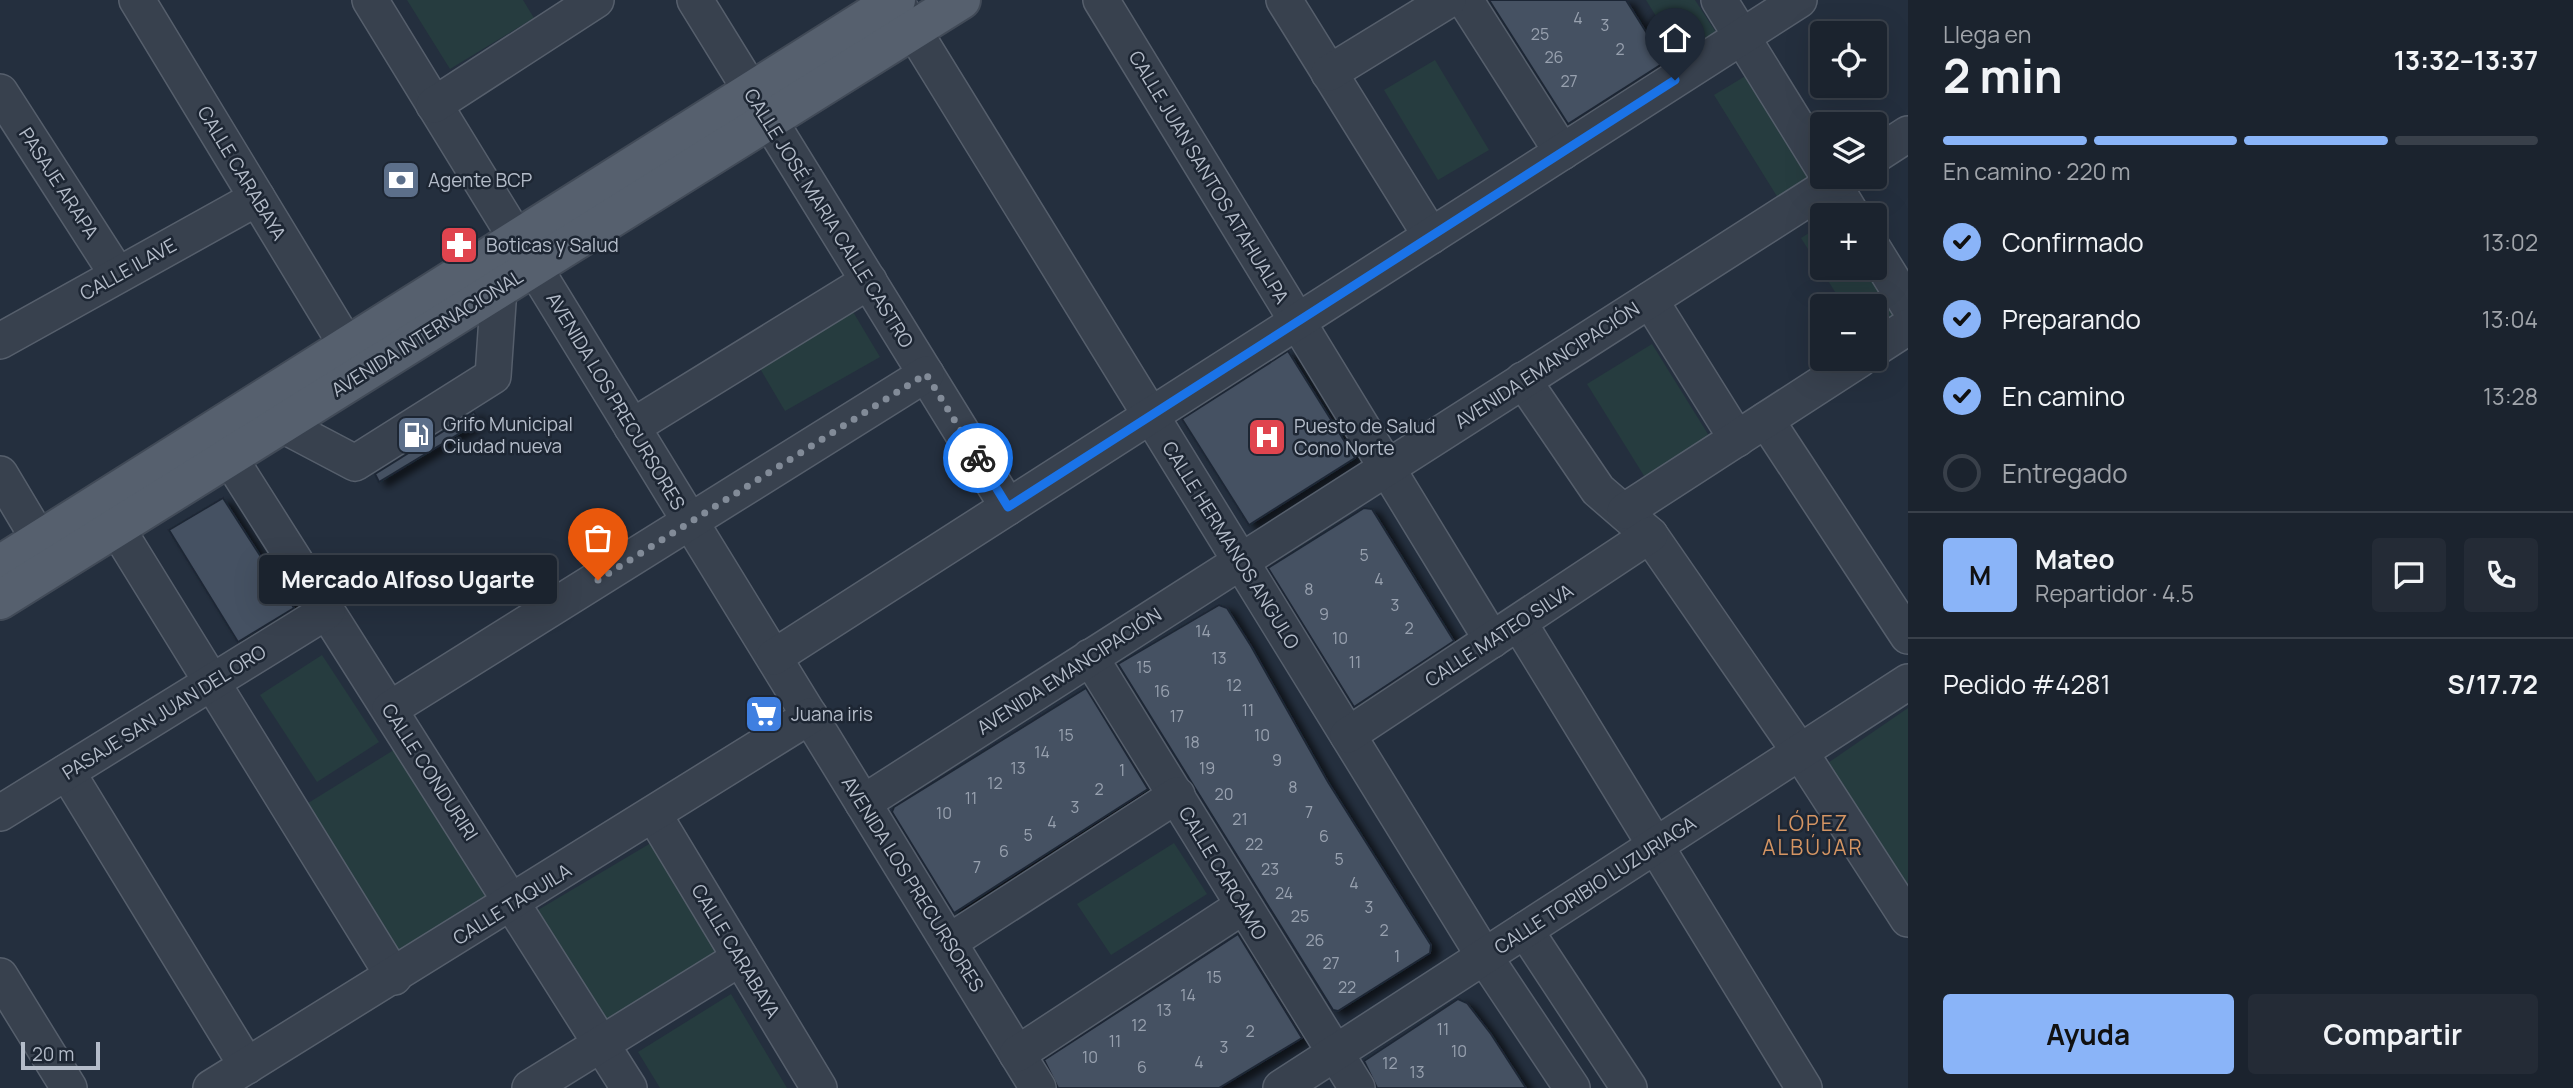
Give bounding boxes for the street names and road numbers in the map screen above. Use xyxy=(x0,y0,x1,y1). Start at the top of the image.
street label: CALLE JUAN SANTOS ATAHUALPA xyxy=(1123,46,1295,308)
street label: CALLE JOSÉ MARIA CALLE CASTRO xyxy=(738,83,920,353)
street label: CALLE CARABAYA xyxy=(192,101,292,245)
street label: PASAJE ARAPA xyxy=(13,122,105,244)
street label: CALLE ILAVE xyxy=(75,232,181,306)
street label: AVENIDA INTERNACIONAL xyxy=(326,263,528,403)
street label: AVENIDA LOS PRECURSORES xyxy=(541,287,692,515)
street label: AVENIDA EMANCIPACIÓN xyxy=(1450,295,1644,435)
street label: CALLE HERMANOS ANGULO xyxy=(1156,436,1306,654)
street label: CALLE MATEO SILVA xyxy=(1420,577,1578,693)
street label: AVENIDA EMANCIPACIÓN xyxy=(972,601,1166,741)
street label: PASAJE SAN JUAN DEL ORO xyxy=(57,638,271,786)
street label: CALLE CONDURIRI xyxy=(376,698,484,846)
street label: AVENIDA LOS PRECURSORES xyxy=(836,771,990,997)
street label: CALLE CARCAMO xyxy=(1173,801,1273,945)
street label: CALLE TORIBIO LUZURIAGA xyxy=(1489,810,1701,960)
street label: CALLE TAQUILA xyxy=(448,857,576,951)
street label: CALLE CARABAYA xyxy=(686,879,786,1023)

